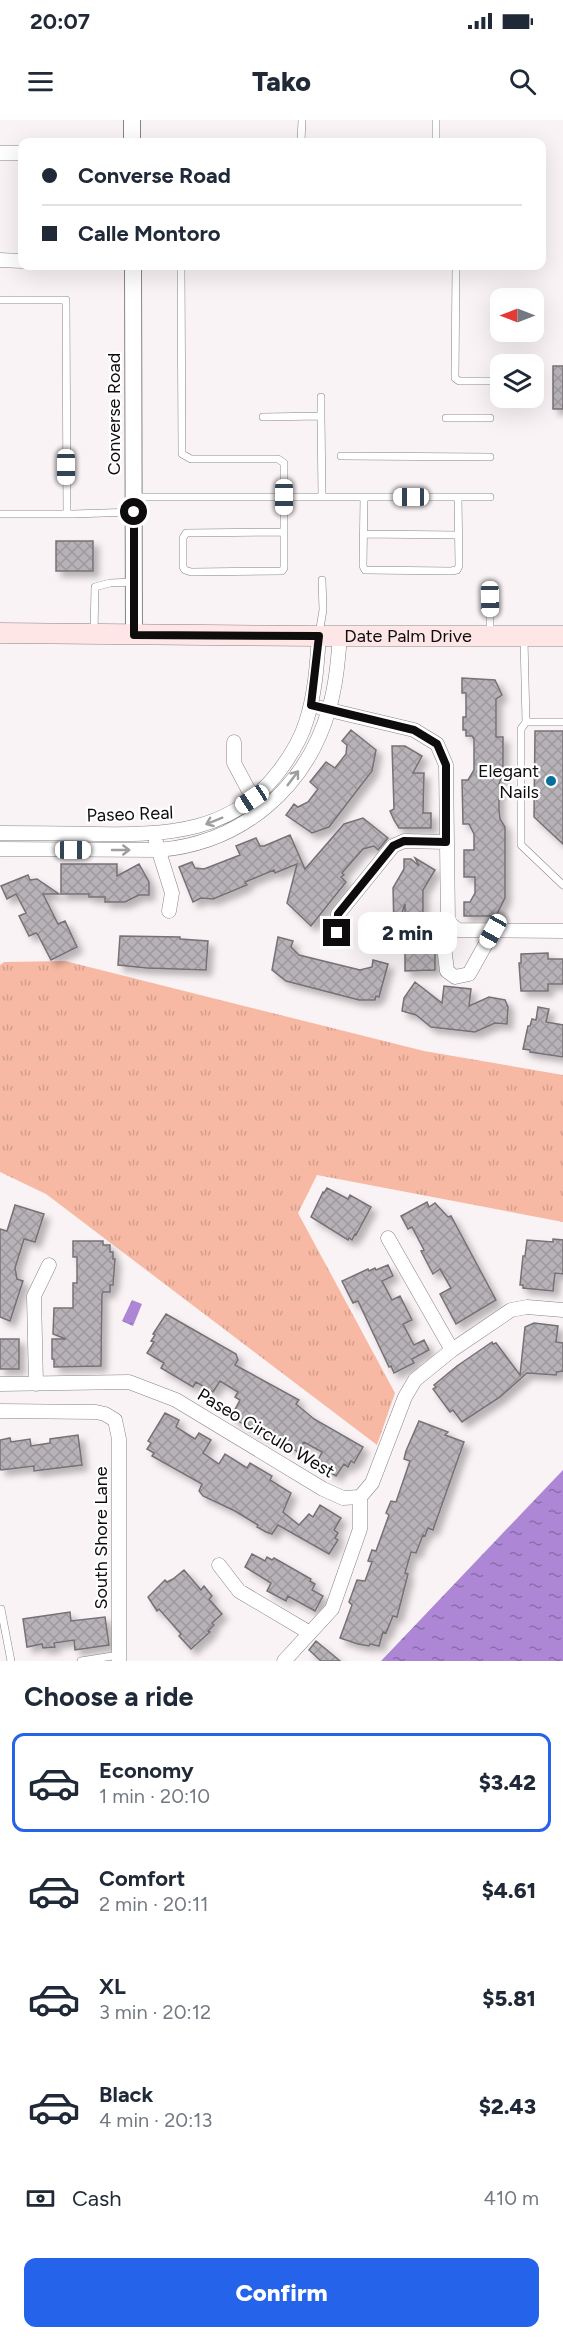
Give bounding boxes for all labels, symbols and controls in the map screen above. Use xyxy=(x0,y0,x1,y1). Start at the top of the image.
text: 20:07 xyxy=(30,8,90,35)
icon: menu xyxy=(24,65,57,98)
text: Tako xyxy=(252,65,311,98)
icon: search xyxy=(506,65,539,98)
text: Converse Road xyxy=(78,162,231,189)
text: Calle Montoro xyxy=(78,220,221,247)
north arrow xyxy=(490,288,544,342)
map controls xyxy=(490,288,544,408)
street label: Converse Road xyxy=(103,353,125,475)
button: layers xyxy=(490,354,544,408)
car xyxy=(57,449,75,485)
car xyxy=(275,479,293,515)
car xyxy=(393,488,429,506)
route start xyxy=(120,498,147,525)
car xyxy=(481,581,499,617)
street label: Date Palm Drive xyxy=(344,625,472,647)
place label: Elegant Nails xyxy=(478,760,539,803)
one-way arrow xyxy=(286,770,299,786)
marker: Elegant Nails xyxy=(544,774,558,788)
car xyxy=(232,782,272,816)
street label: Paseo Real xyxy=(86,801,174,827)
one-way arrow xyxy=(205,816,223,827)
car xyxy=(55,841,91,859)
one-way arrow xyxy=(111,844,131,856)
car xyxy=(476,911,510,951)
callout: 2 min xyxy=(358,912,457,954)
route end xyxy=(323,919,350,946)
text: 2 min xyxy=(382,921,433,945)
street label: Paseo Circulo West xyxy=(193,1383,339,1483)
street label: South Shore Lane xyxy=(90,1466,112,1610)
text: Choose a ride xyxy=(24,1680,193,1713)
icon: car xyxy=(27,1756,81,1810)
text: Economy xyxy=(99,1757,194,1784)
text: $3.42 xyxy=(479,1769,536,1796)
text: 1 min · 20:10 xyxy=(99,1784,210,1808)
icon: car xyxy=(27,1864,81,1918)
text: Comfort xyxy=(99,1865,185,1892)
text: $4.61 xyxy=(482,1877,536,1904)
text: 2 min · 20:11 xyxy=(99,1892,208,1916)
icon: car xyxy=(27,1972,81,2026)
text: XL xyxy=(99,1973,126,2000)
text: $5.81 xyxy=(482,1985,536,2012)
text: 3 min · 20:12 xyxy=(99,2000,211,2024)
icon: car xyxy=(27,2080,81,2134)
text: Black xyxy=(99,2081,153,2108)
text: $2.43 xyxy=(479,2093,536,2120)
text: 4 min · 20:13 xyxy=(99,2108,212,2132)
icon: cash xyxy=(24,2182,57,2215)
text: Cash xyxy=(72,2185,122,2212)
text: 410 m xyxy=(484,2186,539,2210)
button: Confirm xyxy=(24,2258,539,2327)

